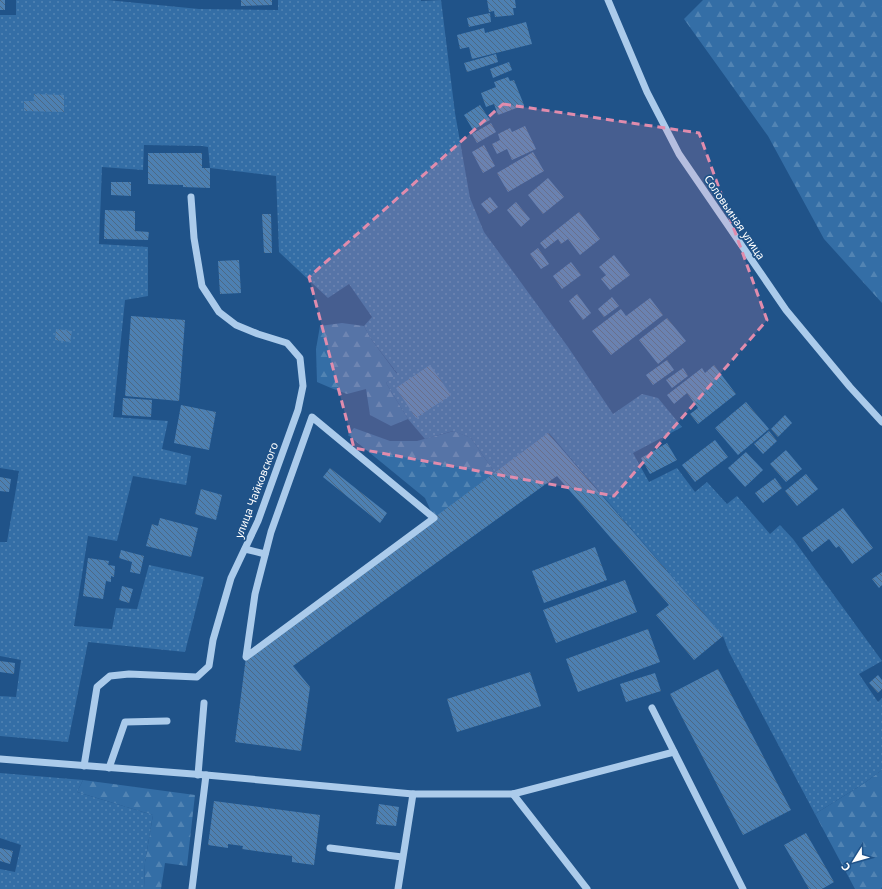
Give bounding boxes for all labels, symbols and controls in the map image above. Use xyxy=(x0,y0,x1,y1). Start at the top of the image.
street label: Соловьиная улица xyxy=(701,172,769,262)
street label: улица Чайковского xyxy=(231,440,281,540)
north arrow xyxy=(834,841,874,881)
text: С xyxy=(837,860,854,875)

